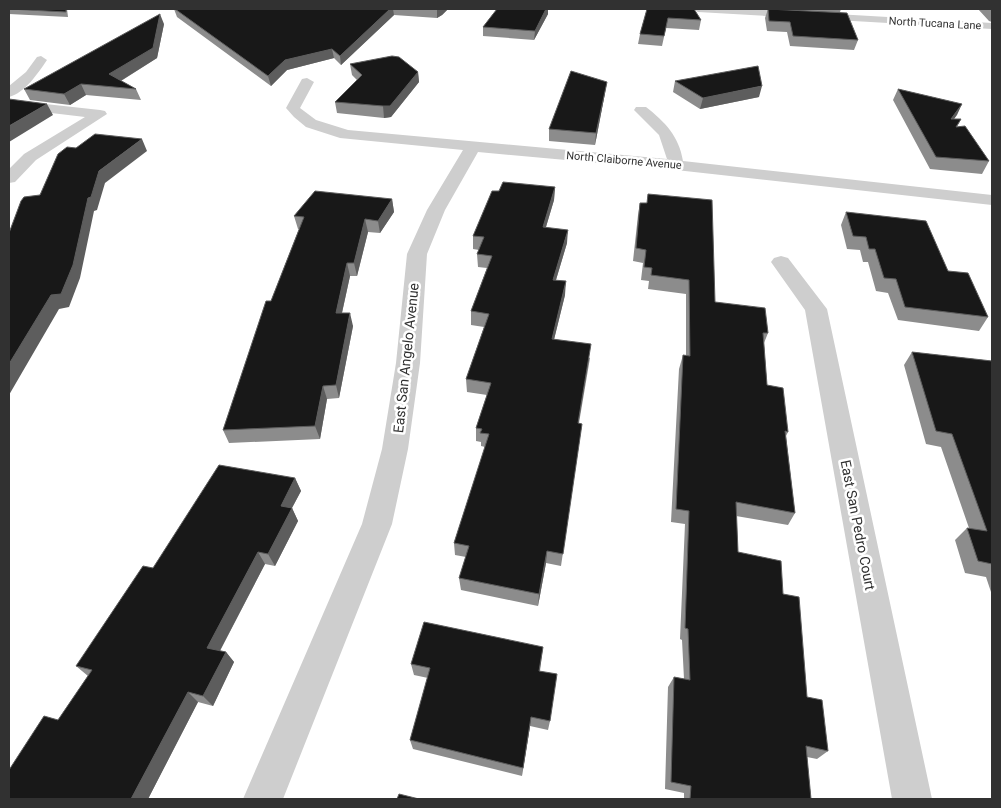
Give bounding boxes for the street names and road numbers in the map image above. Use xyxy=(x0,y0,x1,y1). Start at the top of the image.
street label: North Tucana Lane xyxy=(888,15,982,32)
street label: North Claiborne Avenue xyxy=(566,149,682,172)
street label: East San Angelo Avenue xyxy=(390,282,422,434)
street label: East San Pedro Court xyxy=(837,458,879,592)

